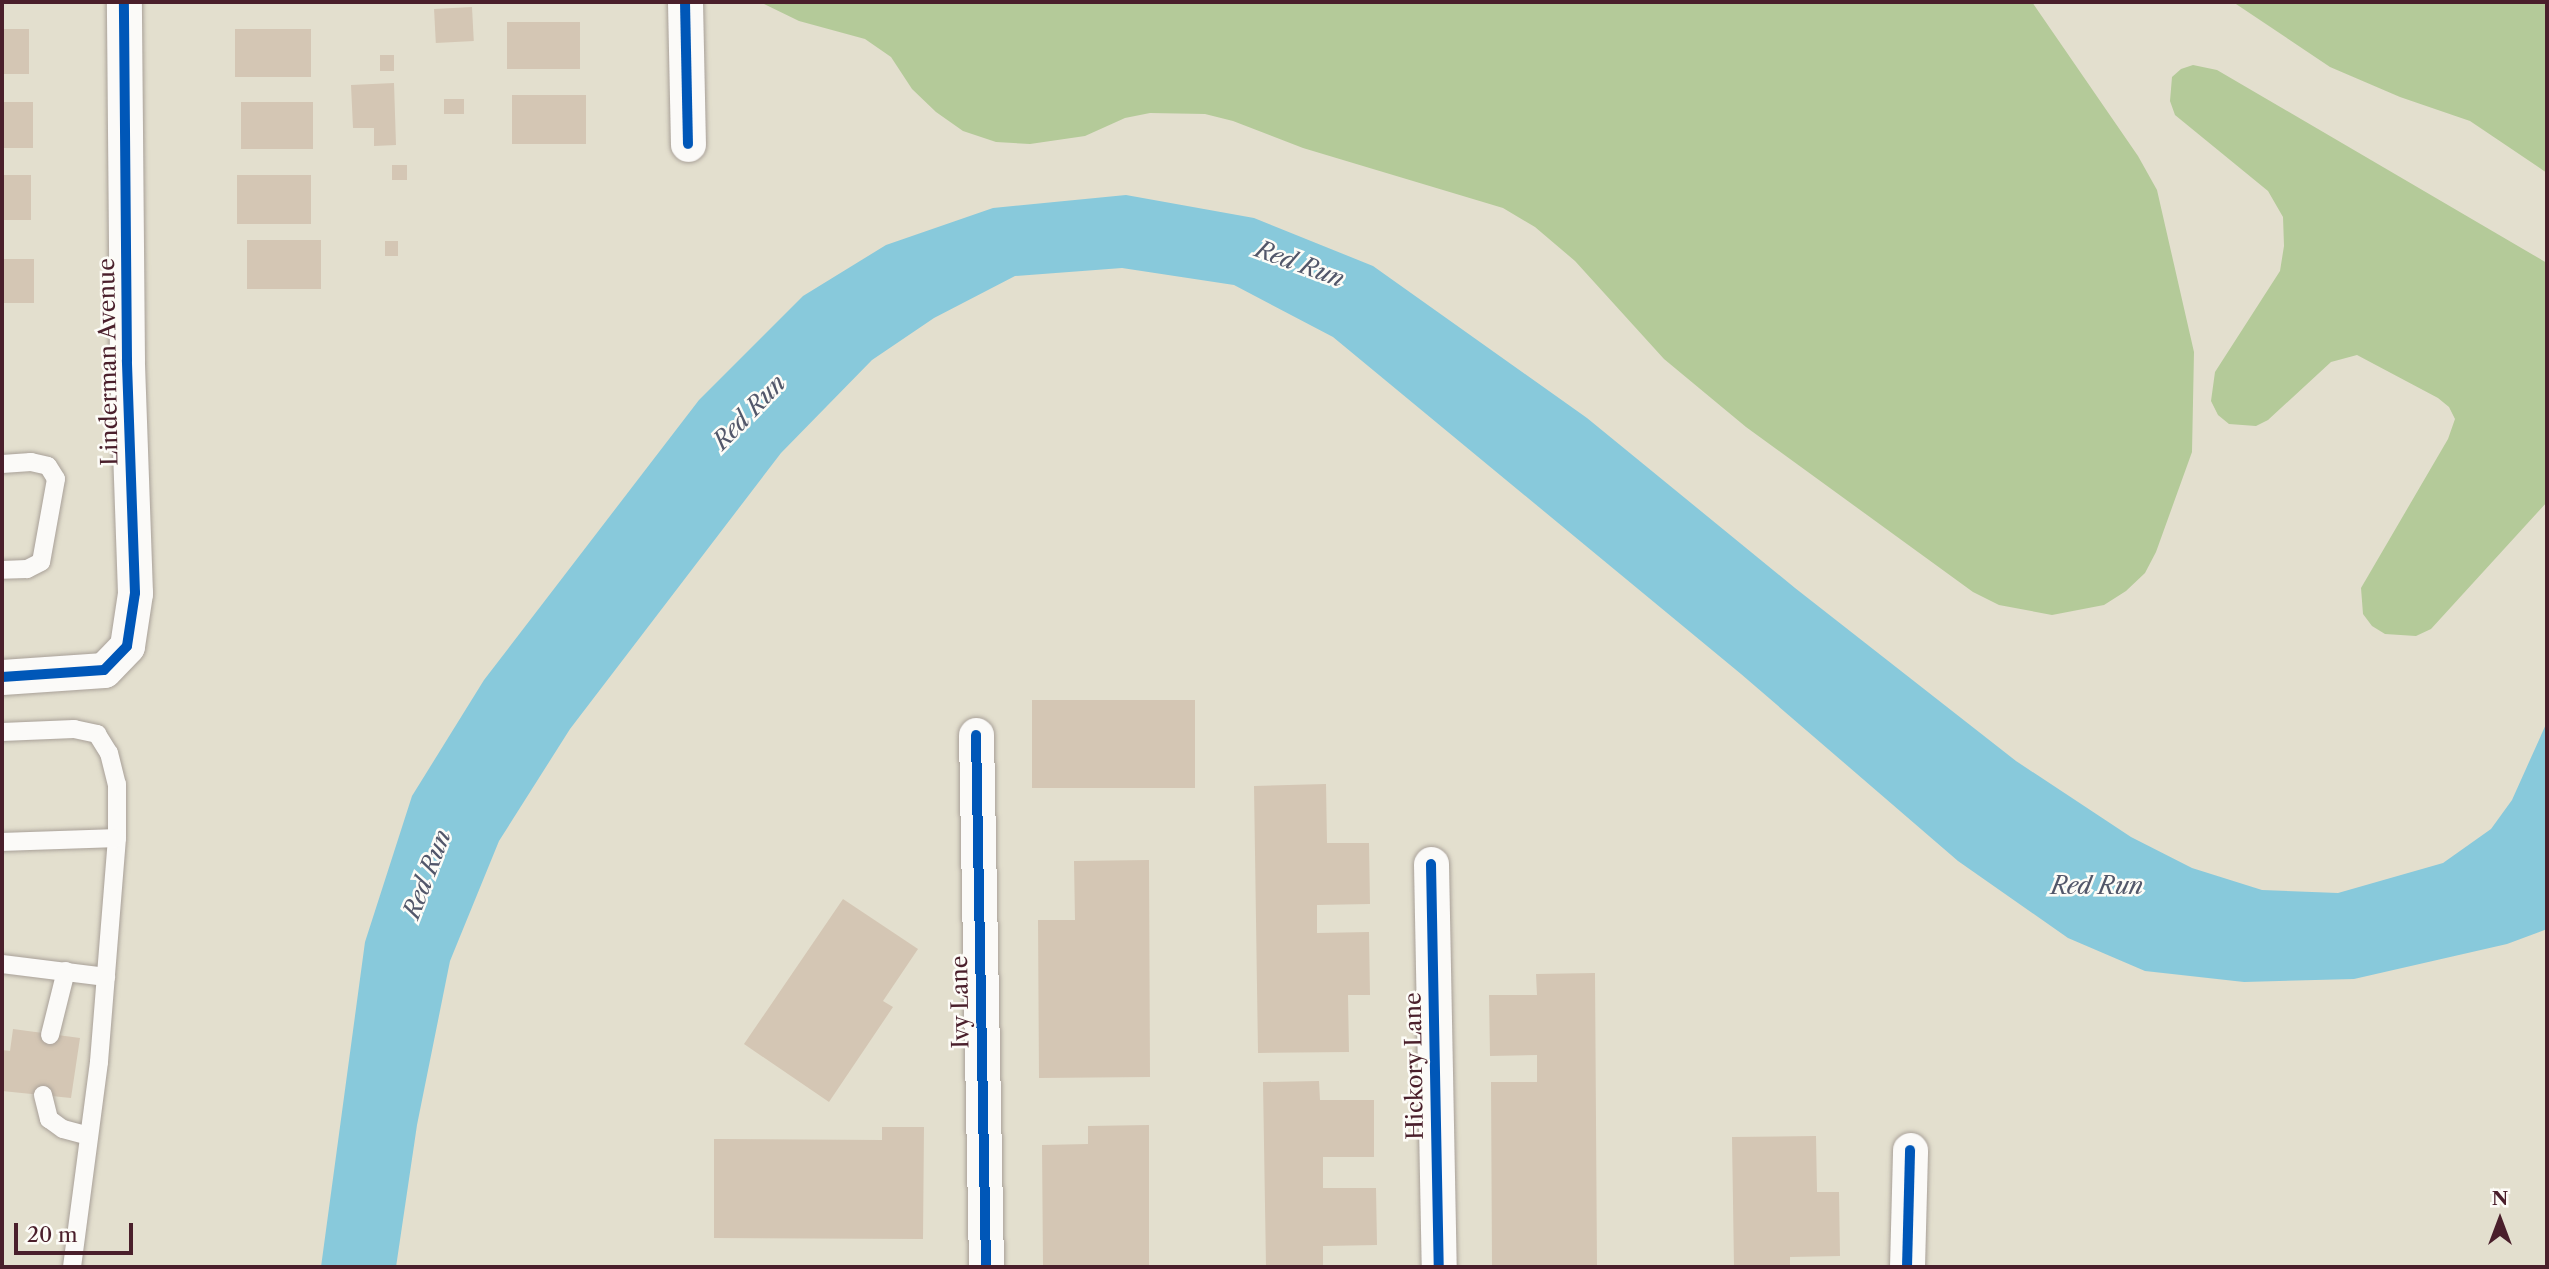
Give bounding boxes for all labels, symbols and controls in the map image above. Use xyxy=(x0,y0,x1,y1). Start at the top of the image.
water label: Red Run xyxy=(1252,235,1348,293)
street label: Linderman Avenue xyxy=(92,257,124,467)
water label: Red Run xyxy=(706,369,792,455)
water label: Red Run xyxy=(397,826,457,922)
water label: Red Run xyxy=(2051,872,2143,900)
street label: Ivy Lane xyxy=(945,955,975,1049)
street label: Hickory Lane xyxy=(1399,992,1429,1140)
north arrow xyxy=(2465,1185,2535,1255)
text: N xyxy=(2492,1187,2508,1210)
scale bar xyxy=(18,1210,136,1254)
text: 20 m xyxy=(27,1222,78,1247)

